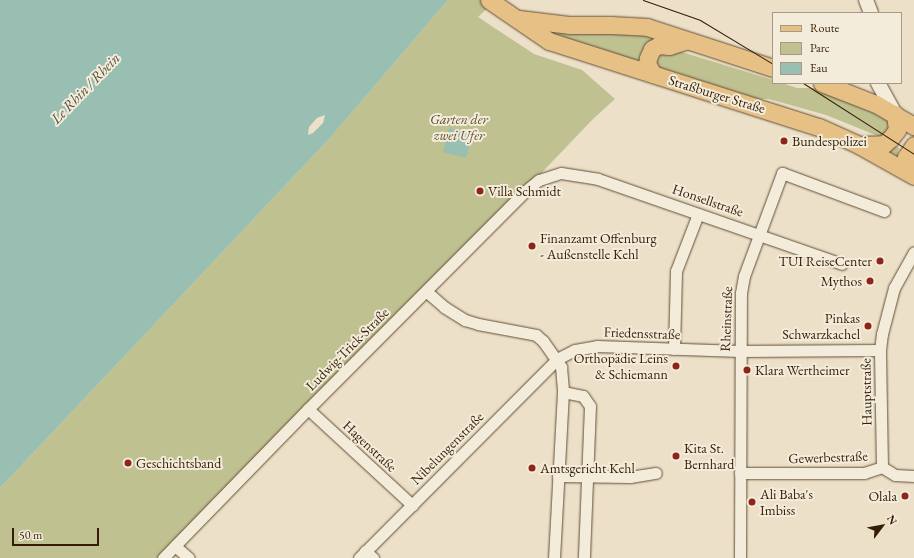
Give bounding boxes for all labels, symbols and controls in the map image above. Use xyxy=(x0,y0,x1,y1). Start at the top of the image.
legend xyxy=(772,12,902,84)
text: Route xyxy=(810,20,839,36)
text: Parc xyxy=(810,40,830,56)
water label: Le Rhin / Rhein xyxy=(47,49,123,127)
text: Eau xyxy=(810,60,828,76)
street label: Straßburger Straße xyxy=(667,71,767,117)
park label: Garten der zwei Ufer xyxy=(430,111,488,144)
place label: Bundespolizei xyxy=(792,133,867,149)
marker: Bundespolizei xyxy=(779,136,789,146)
street label: Honsellstraße xyxy=(670,180,746,220)
place label: Villa Schmidt xyxy=(488,183,561,199)
marker: Villa Schmidt xyxy=(475,186,485,196)
place label: Finanzamt Offenburg - Außenstelle Kehl xyxy=(540,230,657,262)
marker: Finanzamt Offenburg - Außenstelle Kehl xyxy=(527,241,537,251)
place label: TUI ReiseCenter xyxy=(779,253,872,269)
marker: TUI ReiseCenter xyxy=(875,256,885,266)
place label: Mythos xyxy=(821,273,862,289)
marker: Mythos xyxy=(865,276,875,286)
street label: Rheinstraße xyxy=(716,286,736,352)
street label: Ludwig-Trick-Straße xyxy=(302,304,392,394)
place label: Pinkas Schwarzkachel xyxy=(782,310,860,342)
marker: Pinkas Schwarzkachel xyxy=(863,321,873,331)
street label: Friedensstraße xyxy=(603,323,681,343)
place label: Orthopädie Leins & Schiemann xyxy=(574,350,668,382)
street label: Hauptstraße xyxy=(857,358,875,426)
marker: Orthopädie Leins & Schiemann xyxy=(671,361,681,371)
place label: Klara Wertheimer xyxy=(755,362,850,378)
marker: Klara Wertheimer xyxy=(742,365,752,375)
street label: Nibelungenstraße xyxy=(407,408,487,488)
street label: Hagenstraße xyxy=(340,417,400,475)
place label: Kita St. Bernhard xyxy=(684,440,734,472)
street label: Gewerbestraße xyxy=(788,447,868,467)
marker: Kita St. Bernhard xyxy=(671,451,681,461)
place label: Geschichtsband xyxy=(136,455,221,471)
marker: Geschichtsband xyxy=(123,458,133,468)
place label: Amtsgericht Kehl xyxy=(540,460,635,476)
marker: Amtsgericht Kehl xyxy=(527,463,537,473)
place label: Ali Baba's Imbiss xyxy=(760,486,813,518)
place label: Olala xyxy=(868,488,897,504)
marker: Olala xyxy=(900,491,910,501)
marker: Ali Baba's Imbiss xyxy=(747,497,757,507)
north arrow xyxy=(862,506,902,546)
text: N xyxy=(884,512,900,527)
scale bar xyxy=(14,520,101,546)
text: 50 m xyxy=(19,527,42,543)

